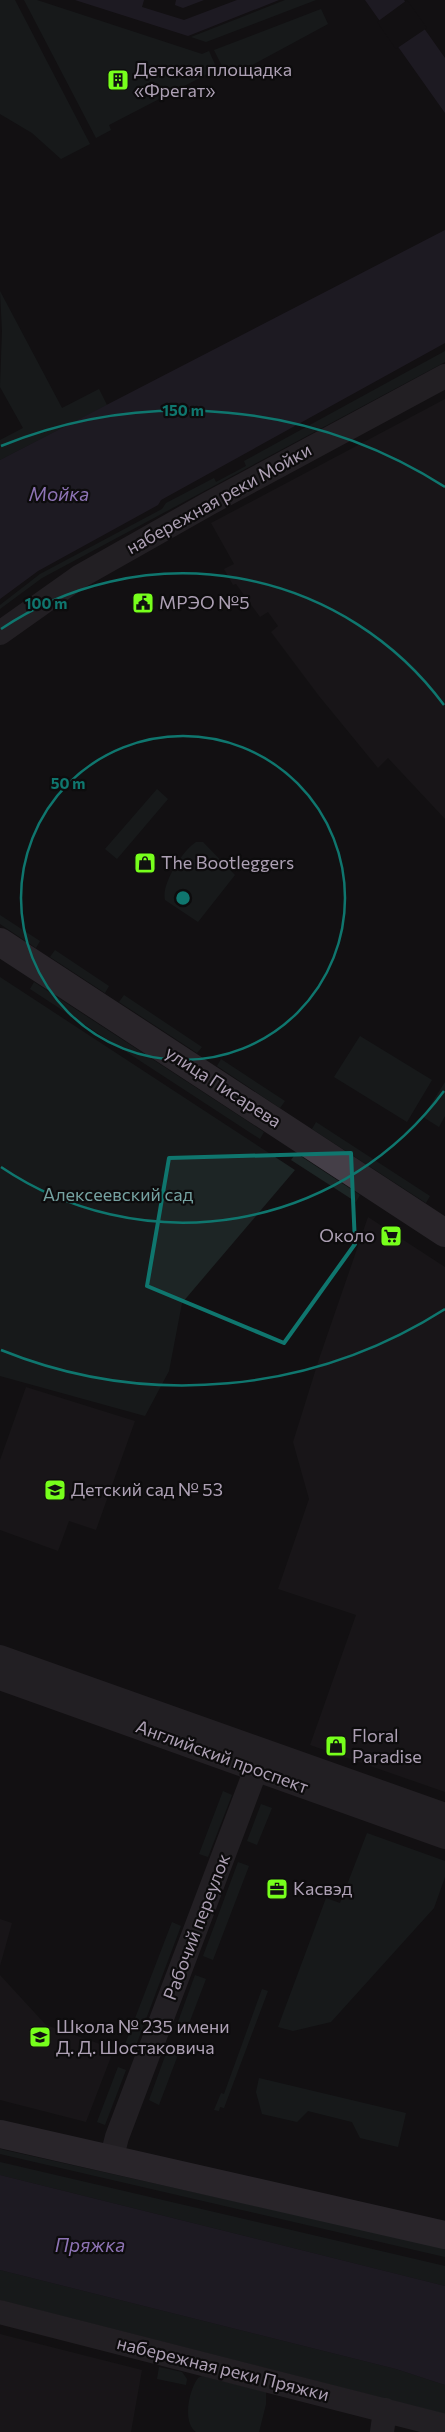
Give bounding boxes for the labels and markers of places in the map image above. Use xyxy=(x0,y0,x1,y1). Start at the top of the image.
place label: Детская площадка «Фрегат» xyxy=(134,58,292,101)
building icon: Детская площадка «Фрегат» xyxy=(106,68,130,92)
public building icon: МРЭО №5 xyxy=(131,591,155,615)
place label: МРЭО №5 xyxy=(159,591,249,613)
shop icon: The Bootleggers xyxy=(133,851,157,875)
place label: The Bootleggers xyxy=(161,851,294,873)
centre of rings xyxy=(174,889,192,907)
place label: Около xyxy=(319,1224,375,1246)
supermarket icon: Около xyxy=(379,1224,403,1248)
school or university icon: Детский сад № 53 xyxy=(43,1478,67,1502)
place label: Детский сад № 53 xyxy=(71,1478,223,1500)
place label: Floral Paradise xyxy=(352,1724,422,1767)
shop icon: Floral Paradise xyxy=(324,1734,348,1758)
office icon: Касвэд xyxy=(265,1877,289,1901)
place label: Касвэд xyxy=(293,1877,353,1899)
place label: Школа № 235 имени Д. Д. Шостаковича xyxy=(56,2015,230,2058)
school or university icon: Школа № 235 имени Д. Д. Шостаковича xyxy=(28,2025,52,2049)

